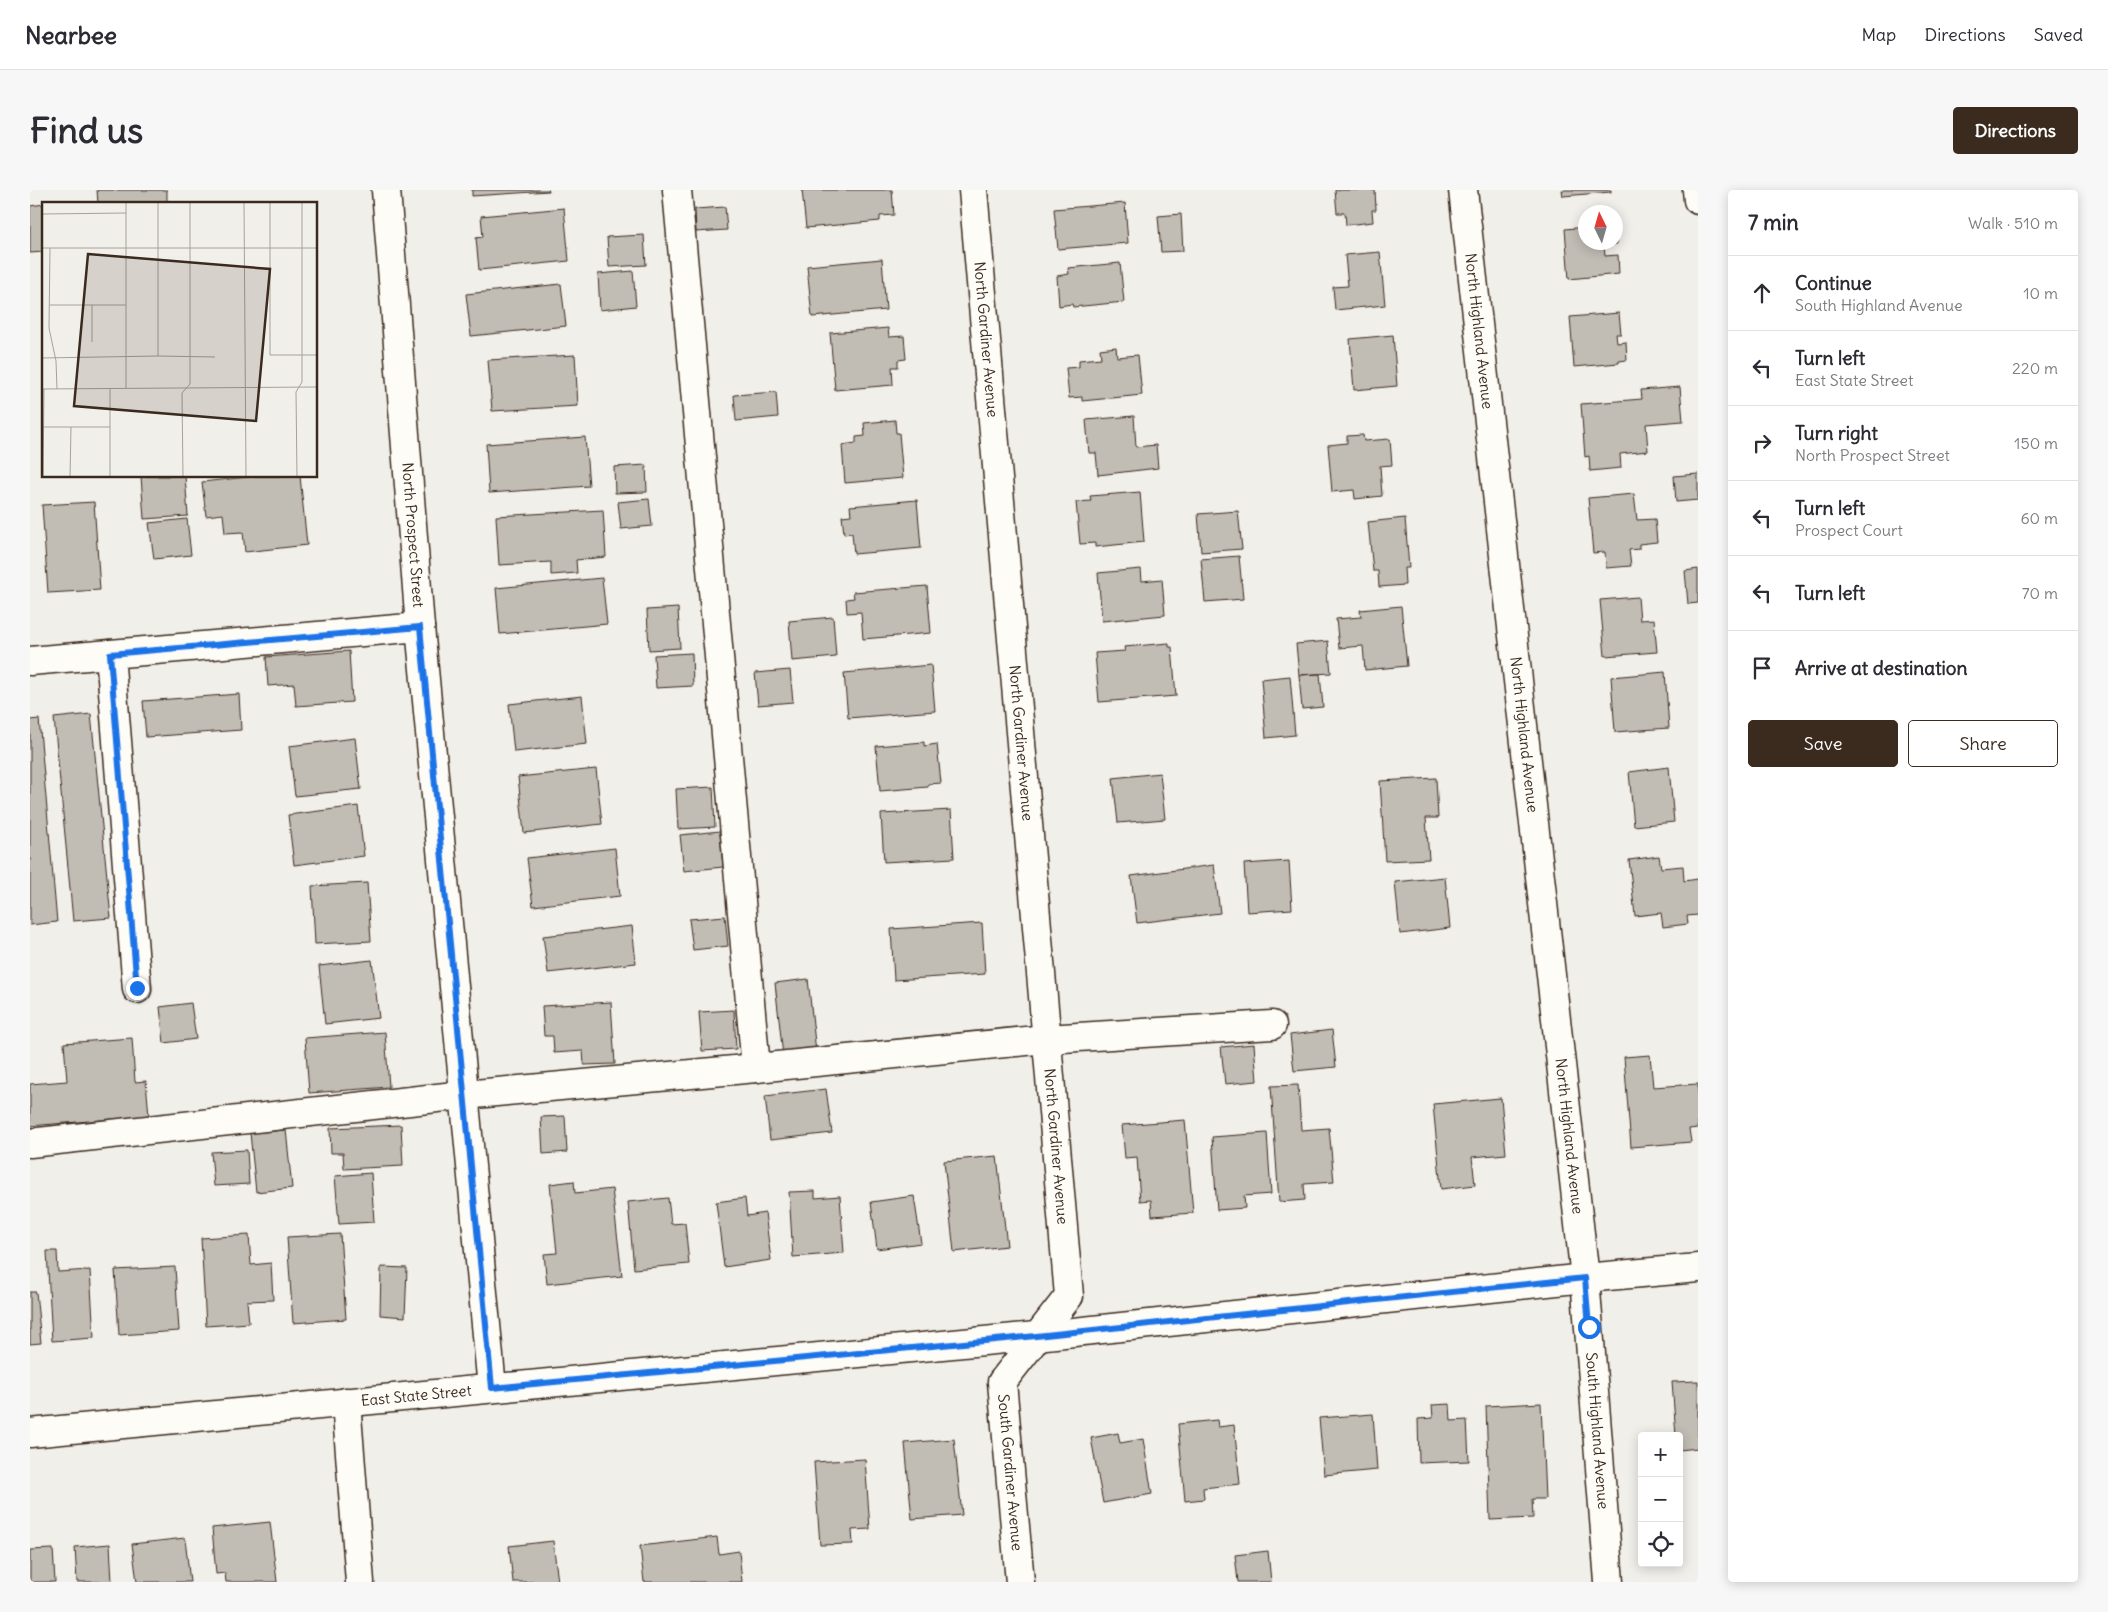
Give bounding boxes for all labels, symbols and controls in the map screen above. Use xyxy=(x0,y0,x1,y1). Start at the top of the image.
text: Nearbee xyxy=(25,20,117,50)
text: Map xyxy=(1861,23,1896,46)
text: Directions xyxy=(1924,23,2006,46)
text: Saved xyxy=(2034,23,2083,46)
button: Directions xyxy=(1953,107,2078,154)
text: Find us xyxy=(30,108,143,152)
inset map xyxy=(42,202,318,478)
north arrow xyxy=(1578,205,1623,250)
text: 7 min xyxy=(1748,209,1799,236)
text: Walk · 510 m xyxy=(1968,213,2058,233)
street label: North Highland Avenue xyxy=(1461,252,1497,410)
street label: North Gardiner Avenue xyxy=(970,261,1003,418)
text: Continue xyxy=(1795,271,1872,295)
icon: ahead xyxy=(1748,279,1776,307)
text: 10 m xyxy=(2023,283,2058,303)
text: South Highland Avenue xyxy=(1795,295,1963,315)
text: Turn left xyxy=(1795,346,1865,370)
icon: left xyxy=(1748,354,1776,382)
text: 220 m xyxy=(2012,358,2058,378)
text: East State Street xyxy=(1795,370,1913,390)
text: Turn right xyxy=(1795,421,1878,445)
icon: right xyxy=(1748,429,1776,457)
text: 150 m xyxy=(2014,433,2058,453)
text: North Prospect Street xyxy=(1795,445,1950,465)
street label: North Prospect Street xyxy=(398,462,428,608)
text: Turn left xyxy=(1795,496,1865,520)
icon: left xyxy=(1748,504,1776,532)
text: 60 m xyxy=(2020,508,2058,528)
text: Prospect Court xyxy=(1795,520,1903,540)
icon: left xyxy=(1748,579,1776,607)
text: Turn left xyxy=(1795,581,1865,605)
text: 70 m xyxy=(2022,583,2058,603)
icon: arrive xyxy=(1748,654,1776,682)
street label: North Highland Avenue xyxy=(1506,656,1543,813)
text: Arrive at destination xyxy=(1795,656,1968,680)
street label: North Gardiner Avenue xyxy=(1005,664,1038,822)
button: Save xyxy=(1748,720,1898,767)
button: Share xyxy=(1908,720,2058,767)
route end xyxy=(126,977,149,1000)
street label: North Highland Avenue xyxy=(1551,1057,1588,1215)
street label: North Gardiner Avenue xyxy=(1040,1068,1073,1225)
route start xyxy=(1578,1316,1601,1339)
street label: South Highland Avenue xyxy=(1582,1351,1613,1510)
street label: East State Street xyxy=(360,1380,472,1410)
street label: South Gardiner Avenue xyxy=(994,1393,1027,1552)
map controls xyxy=(1638,1432,1683,1567)
button: + xyxy=(1638,1432,1683,1477)
button: − xyxy=(1638,1477,1683,1522)
button: locate xyxy=(1638,1522,1683,1567)

